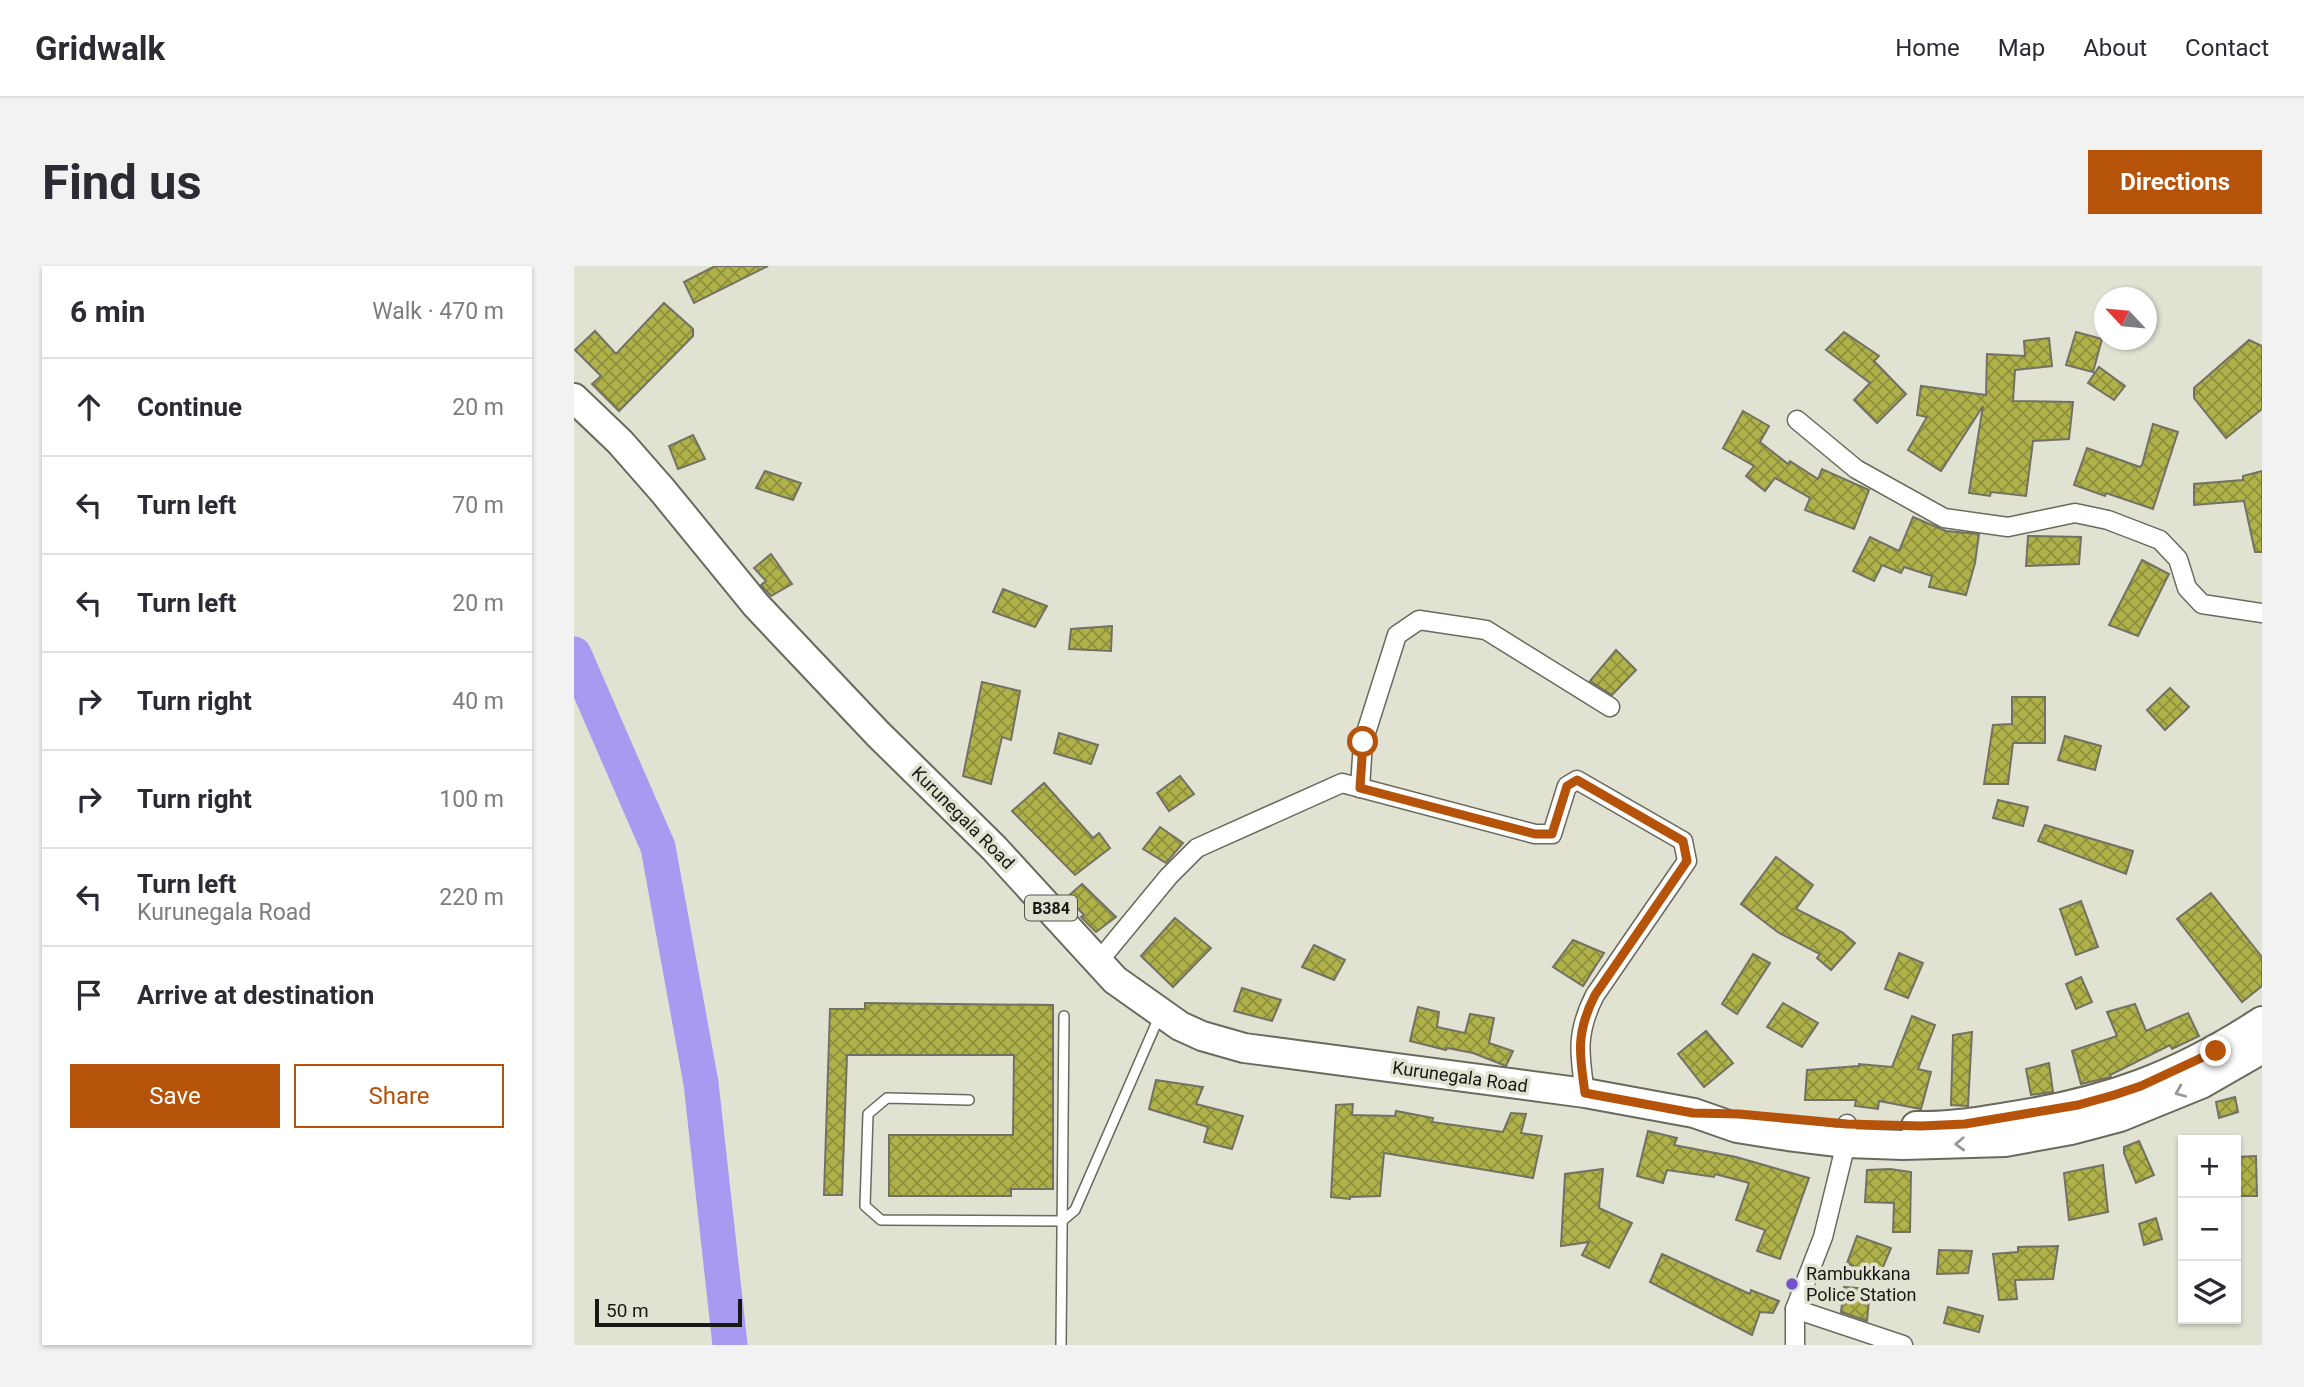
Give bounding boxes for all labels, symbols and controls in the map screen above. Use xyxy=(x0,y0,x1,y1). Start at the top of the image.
text: Gridwalk xyxy=(35,29,165,68)
text: Home xyxy=(1895,34,1960,62)
text: Map xyxy=(1998,34,2045,62)
text: About xyxy=(2083,34,2147,62)
text: Contact xyxy=(2185,34,2269,62)
button: Directions xyxy=(2088,150,2262,214)
text: Find us xyxy=(42,154,202,211)
north arrow xyxy=(2094,287,2157,350)
text: 6 min xyxy=(70,294,145,329)
text: Walk · 470 m xyxy=(372,298,504,325)
icon: ahead xyxy=(70,388,108,426)
text: Continue xyxy=(137,392,242,422)
text: 20 m xyxy=(452,394,504,421)
icon: left xyxy=(70,486,108,524)
text: Turn left xyxy=(137,490,236,520)
text: 70 m xyxy=(452,492,504,519)
icon: left xyxy=(70,584,108,622)
text: Turn left xyxy=(137,588,236,618)
text: 20 m xyxy=(452,590,504,617)
icon: right xyxy=(70,682,108,720)
text: Turn right xyxy=(137,686,252,716)
text: 40 m xyxy=(452,688,504,715)
route start xyxy=(1347,726,1378,757)
street label: Kurunegala Road xyxy=(908,762,1019,873)
icon: right xyxy=(70,780,108,818)
text: Turn right xyxy=(137,784,252,814)
text: 100 m xyxy=(439,786,504,813)
text: Turn left xyxy=(137,869,236,899)
icon: left xyxy=(70,878,108,916)
text: 220 m xyxy=(439,884,504,911)
road number: B384 xyxy=(1025,895,1077,920)
text: Kurunegala Road xyxy=(137,899,311,926)
icon: arrive xyxy=(70,976,108,1014)
text: Arrive at destination xyxy=(137,980,374,1010)
route end xyxy=(2200,1035,2231,1066)
street label: Kurunegala Road xyxy=(1391,1057,1529,1096)
button: Save xyxy=(70,1064,280,1128)
button: Share xyxy=(294,1064,504,1128)
one-way arrow xyxy=(2175,1084,2187,1098)
map controls xyxy=(2178,1135,2241,1324)
button: + xyxy=(2178,1135,2241,1198)
one-way arrow xyxy=(1955,1136,1966,1151)
button: − xyxy=(2178,1198,2241,1261)
button: layers xyxy=(2178,1261,2241,1324)
place label: Rambukkana Police Station xyxy=(1806,1263,1917,1305)
marker: Rambukkana Police Station xyxy=(1784,1276,1800,1292)
scale bar xyxy=(595,1296,742,1328)
text: 50 m xyxy=(606,1299,649,1322)

